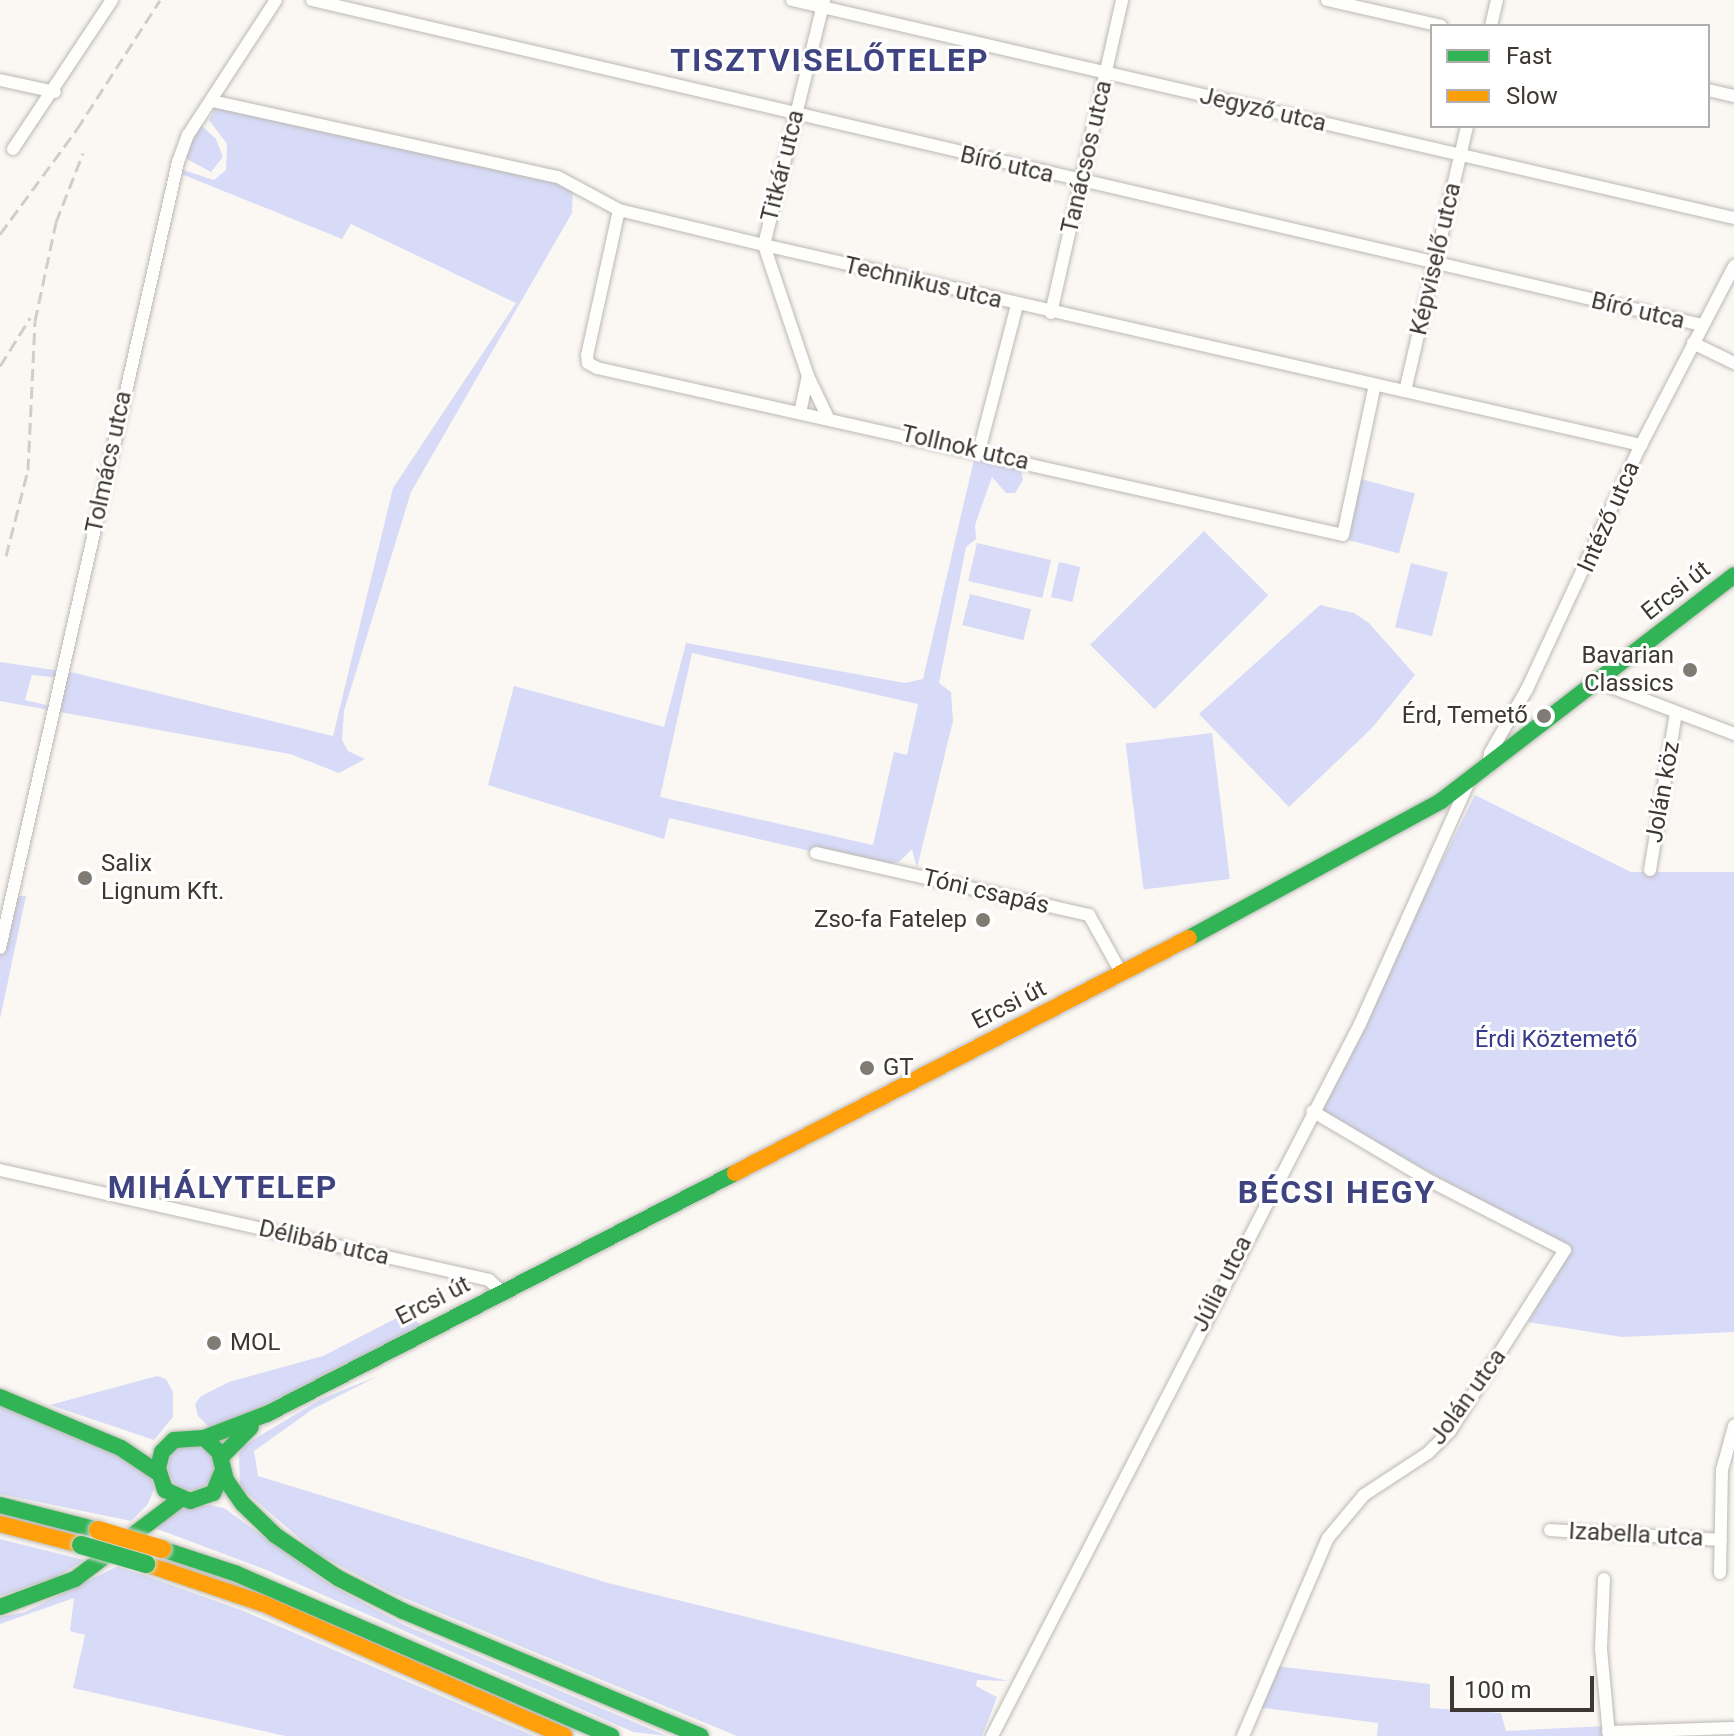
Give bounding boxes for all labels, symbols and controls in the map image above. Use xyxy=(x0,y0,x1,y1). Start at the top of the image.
legend xyxy=(1430,24,1710,128)
district label: TISZTVISELŐTELEP xyxy=(670,41,990,79)
text: Fast xyxy=(1506,42,1552,70)
street label: Tanácsos utca xyxy=(1055,78,1119,236)
street label: Jegyző utca xyxy=(1197,81,1329,139)
text: Slow xyxy=(1506,82,1558,110)
street label: Titkár utca xyxy=(755,107,811,225)
street label: Bíró utca xyxy=(957,140,1057,190)
street label: Képviselő utca xyxy=(1404,180,1468,338)
street label: Technikus utca xyxy=(841,251,1005,315)
street label: Bíró utca xyxy=(1588,286,1688,336)
street label: Tolmács utca xyxy=(80,388,138,536)
street label: Tollnok utca xyxy=(898,419,1032,477)
street label: Intéző utca xyxy=(1572,457,1646,577)
street label: Ercsi út xyxy=(1636,555,1716,627)
place label: Bavarian Classics xyxy=(1581,642,1674,698)
marker: Bavarian Classics xyxy=(1681,661,1699,679)
place label: Érd, Temető xyxy=(1401,702,1528,730)
marker: Érd, Temető xyxy=(1535,707,1553,725)
street label: Jolán köz xyxy=(1640,739,1686,845)
place label: Salix Lignum Kft. xyxy=(101,850,224,906)
street label: Tóni csapás xyxy=(920,863,1052,921)
marker: Salix Lignum Kft. xyxy=(76,869,94,887)
place label: Zso-fa Fatelep xyxy=(814,906,967,934)
marker: Zso-fa Fatelep xyxy=(974,911,992,929)
street label: Ercsi út xyxy=(967,974,1051,1036)
park label: Érdi Köztemető xyxy=(1475,1026,1637,1054)
place label: GT xyxy=(883,1054,914,1082)
marker: GT xyxy=(858,1059,876,1077)
district label: MIHÁLYTELEP xyxy=(108,1168,338,1206)
district label: BÉCSI HEGY xyxy=(1238,1173,1436,1211)
street label: Délibáb utca xyxy=(256,1214,392,1272)
street label: Júlia utca xyxy=(1186,1231,1258,1337)
street label: Ercsi út xyxy=(391,1270,475,1332)
place label: MOL xyxy=(230,1329,280,1357)
marker: MOL xyxy=(205,1334,223,1352)
street label: Jolán utca xyxy=(1424,1343,1512,1451)
street label: Izabella utca xyxy=(1568,1517,1704,1553)
scale bar xyxy=(1454,1660,1598,1710)
text: 100 m xyxy=(1464,1676,1531,1704)

